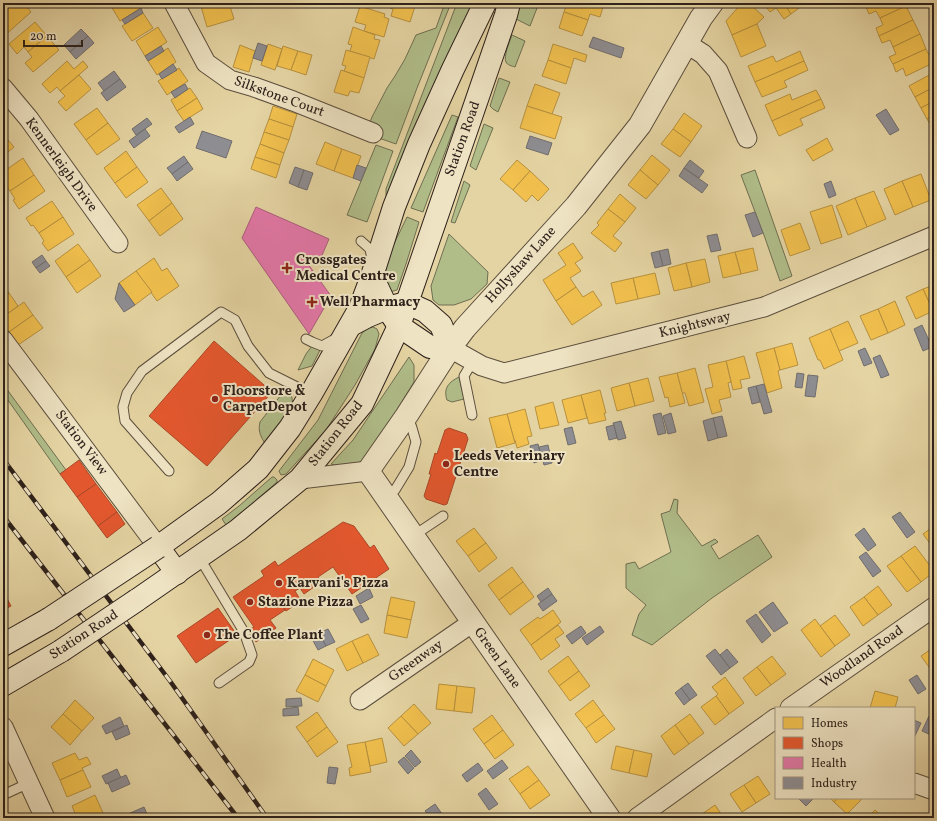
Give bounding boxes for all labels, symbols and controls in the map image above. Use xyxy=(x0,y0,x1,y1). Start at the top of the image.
scale bar xyxy=(24,22,82,48)
text: 20 m xyxy=(30,29,57,45)
street label: Silkstone Court xyxy=(231,72,327,122)
street label: Station Road xyxy=(441,99,485,179)
street label: Kennerleigh Drive xyxy=(20,114,102,216)
street label: Hollyshaw Lane xyxy=(481,222,561,308)
place label: Crossgates Medical Centre xyxy=(296,251,396,286)
marker: Crossgates Medical Centre xyxy=(281,262,293,274)
place label: Well Pharmacy xyxy=(320,293,420,312)
marker: Well Pharmacy xyxy=(307,297,317,307)
street label: Knightsway xyxy=(657,307,733,343)
place label: Floorstore & CarpetDepot xyxy=(223,382,307,417)
marker: Floorstore & CarpetDepot xyxy=(210,394,220,404)
street label: Station Road xyxy=(304,397,368,471)
street label: Station View xyxy=(50,406,112,480)
place label: Leeds Veterinary Centre xyxy=(454,447,565,482)
marker: Leeds Veterinary Centre xyxy=(441,459,451,469)
place label: Karvani's Pizza xyxy=(287,574,389,593)
marker: Karvani's Pizza xyxy=(274,578,284,588)
place label: Stazione Pizza xyxy=(258,593,354,612)
marker: Stazione Pizza xyxy=(245,597,255,607)
street label: Station Road xyxy=(46,606,122,664)
street label: Woodland Road xyxy=(817,621,907,693)
street label: Green Lane xyxy=(469,624,525,693)
place label: The Coffee Plant xyxy=(215,626,323,645)
marker: The Coffee Plant xyxy=(202,630,212,640)
street label: Greenway xyxy=(385,635,447,687)
legend xyxy=(775,707,915,799)
text: Homes xyxy=(811,716,848,732)
text: Shops xyxy=(811,736,843,752)
text: Health xyxy=(811,756,847,772)
text: Industry xyxy=(811,776,857,792)

